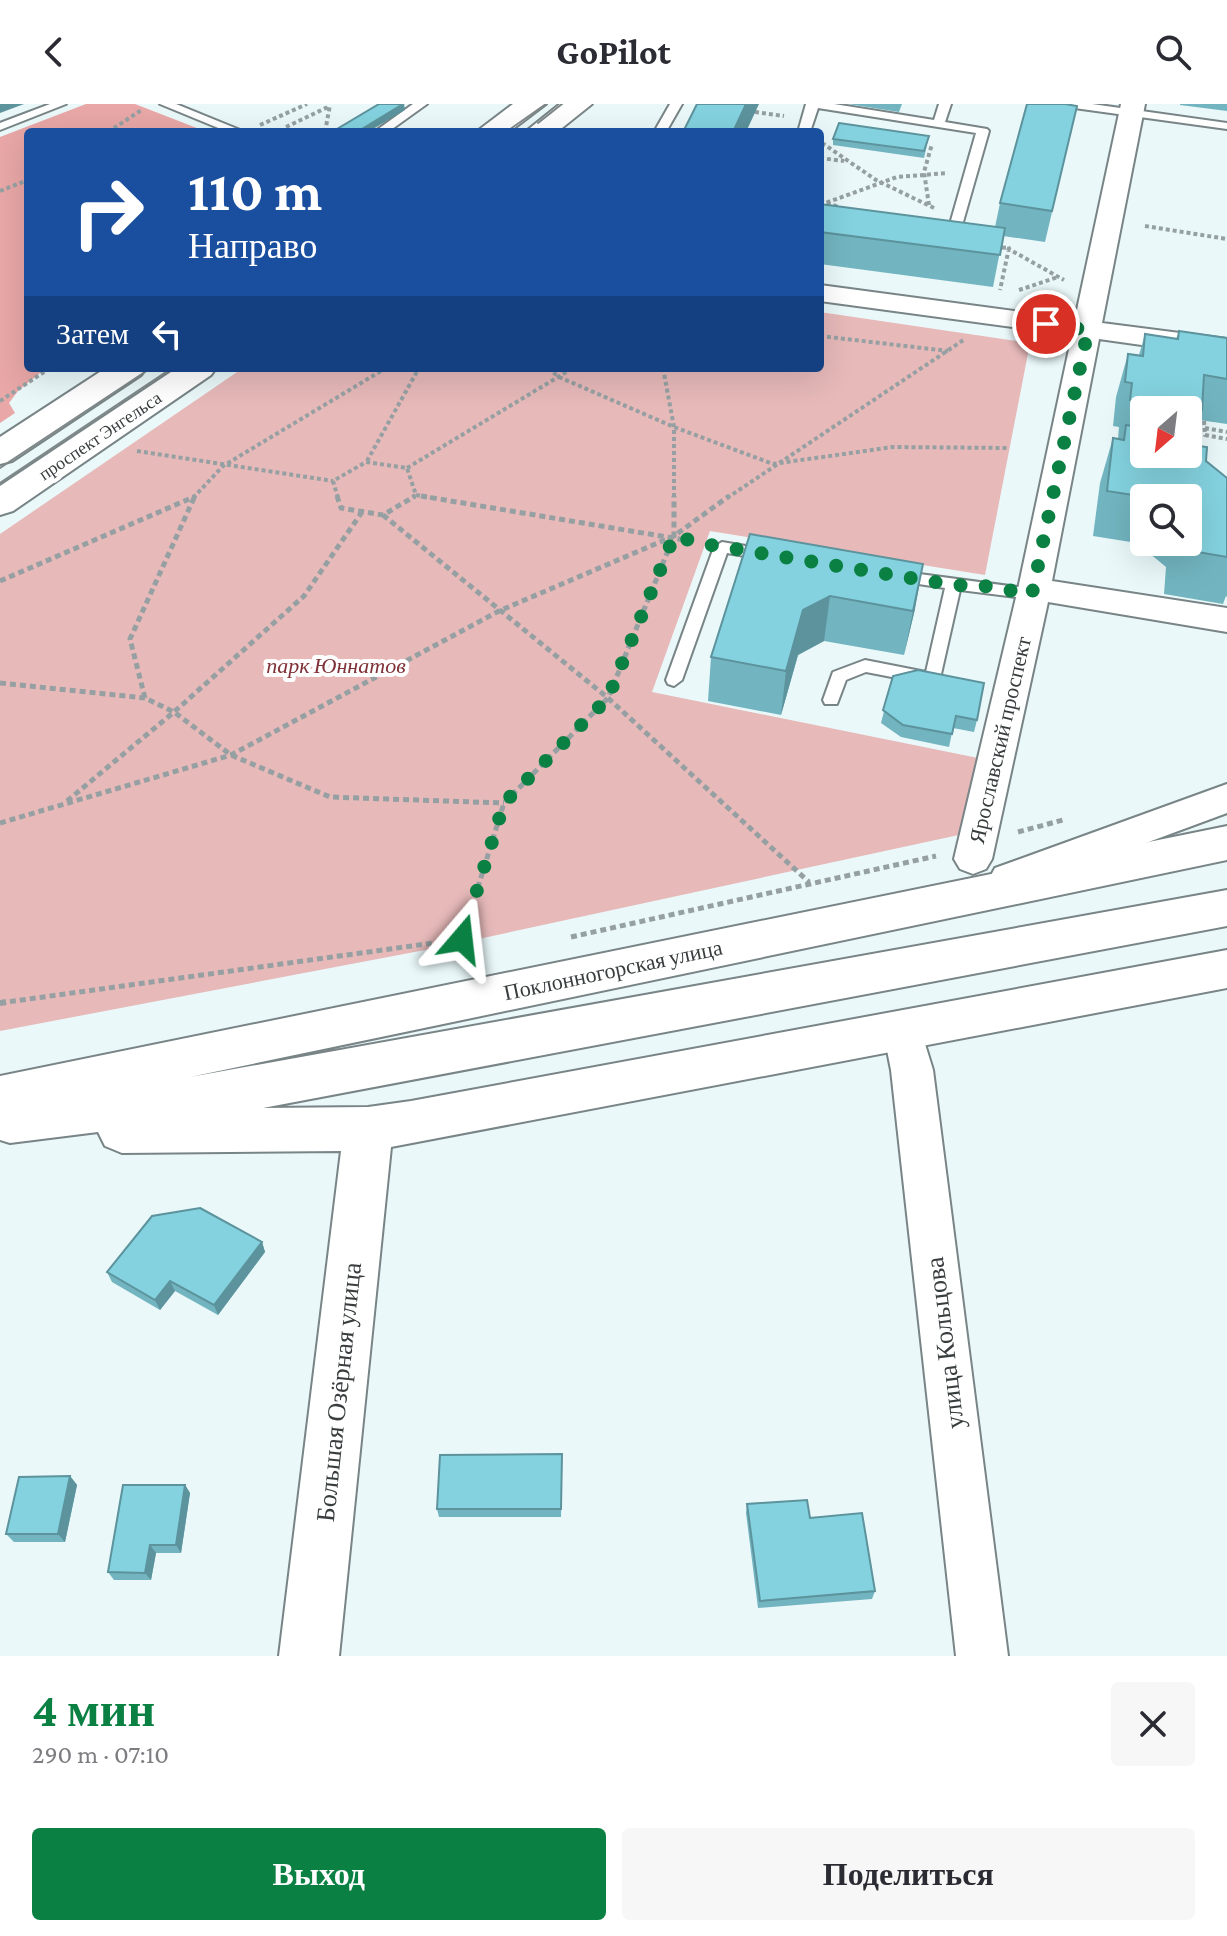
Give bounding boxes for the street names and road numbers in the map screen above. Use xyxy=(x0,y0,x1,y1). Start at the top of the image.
street label: проспект Энгельса xyxy=(35,388,165,484)
street label: Ярославский проспект xyxy=(964,634,1036,846)
street label: Поклонногорская улица xyxy=(501,935,725,1005)
street label: улица Кольцова xyxy=(920,1255,970,1431)
street label: Большая Озёрная улица xyxy=(311,1260,367,1523)

